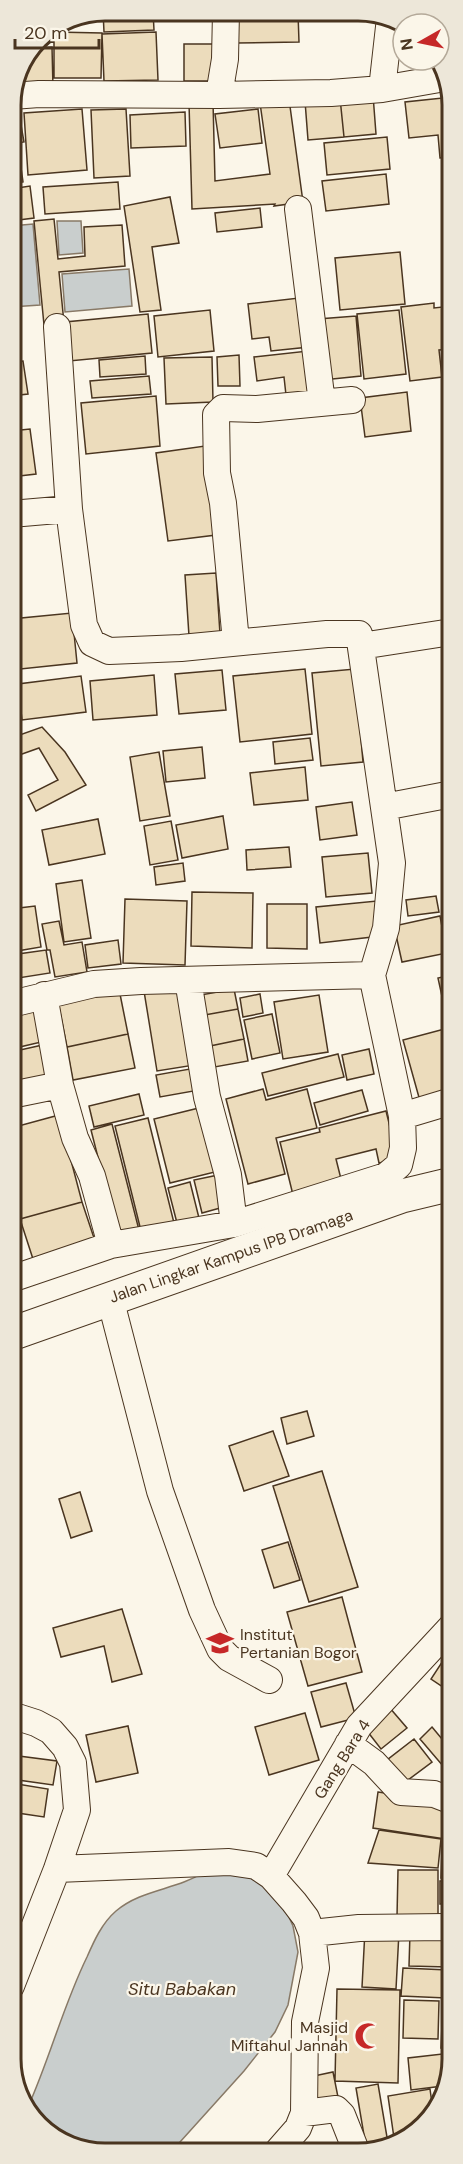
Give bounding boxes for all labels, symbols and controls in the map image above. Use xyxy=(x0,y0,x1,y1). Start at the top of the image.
scale bar xyxy=(15,12,99,50)
north arrow xyxy=(391,12,451,72)
text: 20 m xyxy=(24,21,67,45)
text: N xyxy=(395,37,418,52)
street label: Jalan Lingkar Kampus IPB Dramaga xyxy=(106,1204,356,1308)
place label: Institut Pertanian Bogor xyxy=(240,1624,357,1663)
school or university icon: Institut Pertanian Bogor xyxy=(205,1628,235,1658)
street label: Gang Bara 4 xyxy=(309,1715,375,1803)
water label: Situ Babakan xyxy=(128,1977,236,2001)
place label: Masjid Miftahul Jannah xyxy=(231,2017,348,2056)
mosque icon: Masjid Miftahul Jannah xyxy=(353,2021,383,2051)

